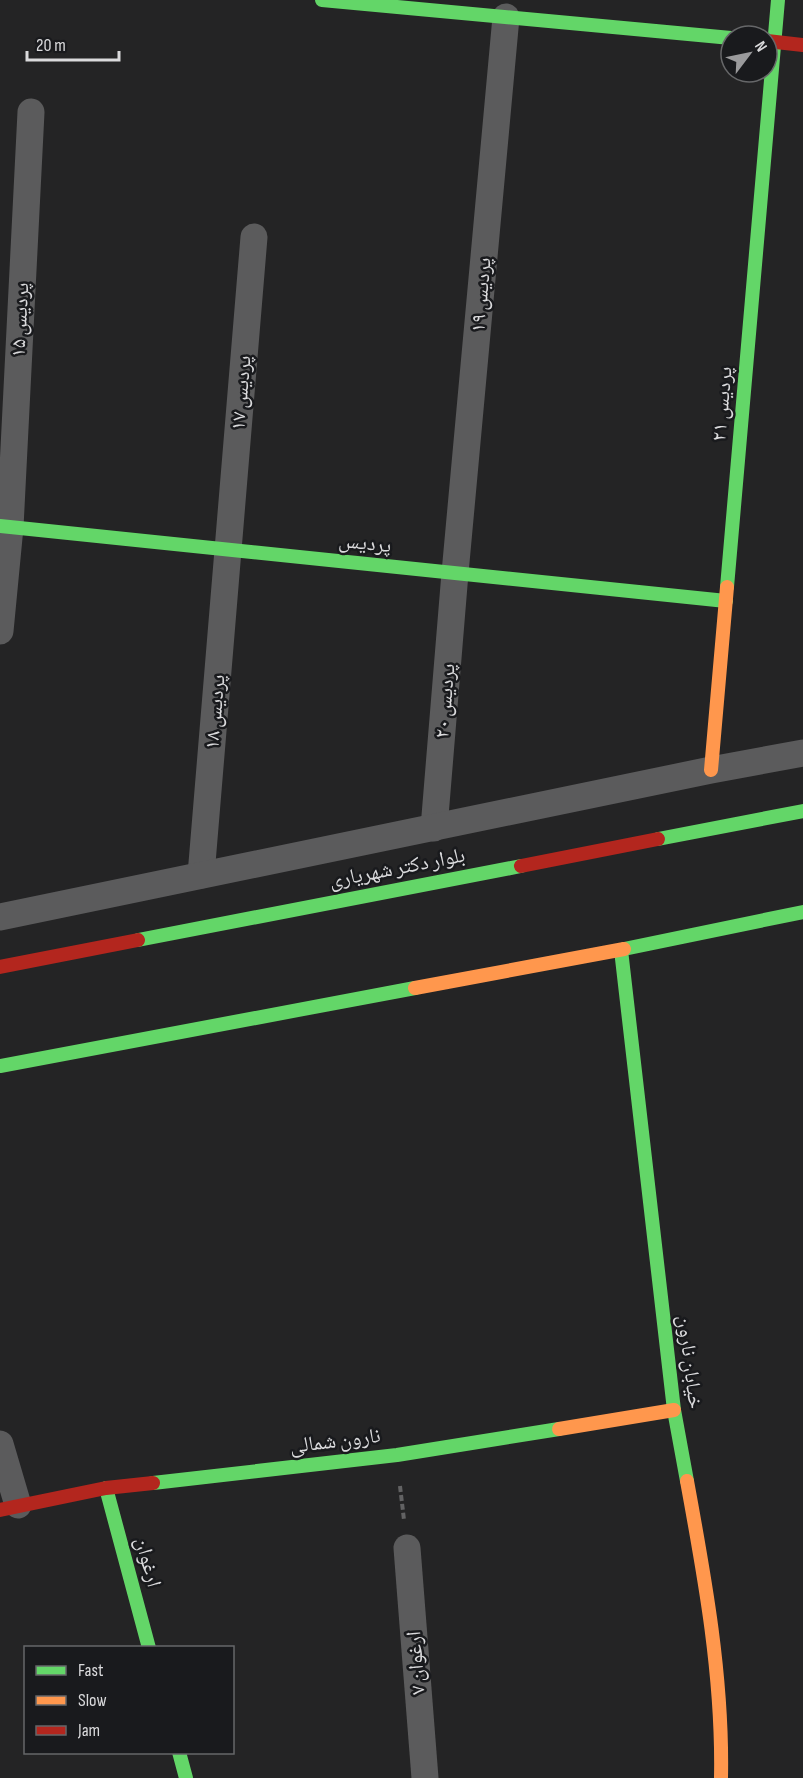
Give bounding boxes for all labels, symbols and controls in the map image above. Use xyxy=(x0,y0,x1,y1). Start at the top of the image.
scale bar xyxy=(27,24,118,62)
north arrow xyxy=(719,24,779,84)
text: 20 m xyxy=(36,35,66,56)
text: N xyxy=(750,38,771,56)
street label: پردیس ۱۹ xyxy=(465,256,497,334)
street label: پردیس ۱۵ xyxy=(6,282,34,358)
street label: پردیس ۱۷ xyxy=(225,354,257,432)
street label: پردیس ۲۱ xyxy=(706,365,738,443)
street label: پردیس xyxy=(337,528,393,558)
street label: ۲۰ پردیس xyxy=(429,662,461,740)
street label: ۱۸ پردیس xyxy=(199,673,231,751)
street label: بلوار دکتر شهریاری xyxy=(327,843,467,893)
street label: خیابان نارون xyxy=(672,1314,708,1410)
street label: نارون شمالی xyxy=(288,1423,382,1459)
street label: ارغوان xyxy=(129,1534,167,1590)
street label: ارغوان ۷ xyxy=(401,1630,431,1696)
legend xyxy=(24,1646,234,1754)
text: Fast xyxy=(78,1660,104,1681)
text: Slow xyxy=(78,1690,107,1711)
text: Jam xyxy=(77,1720,100,1741)

